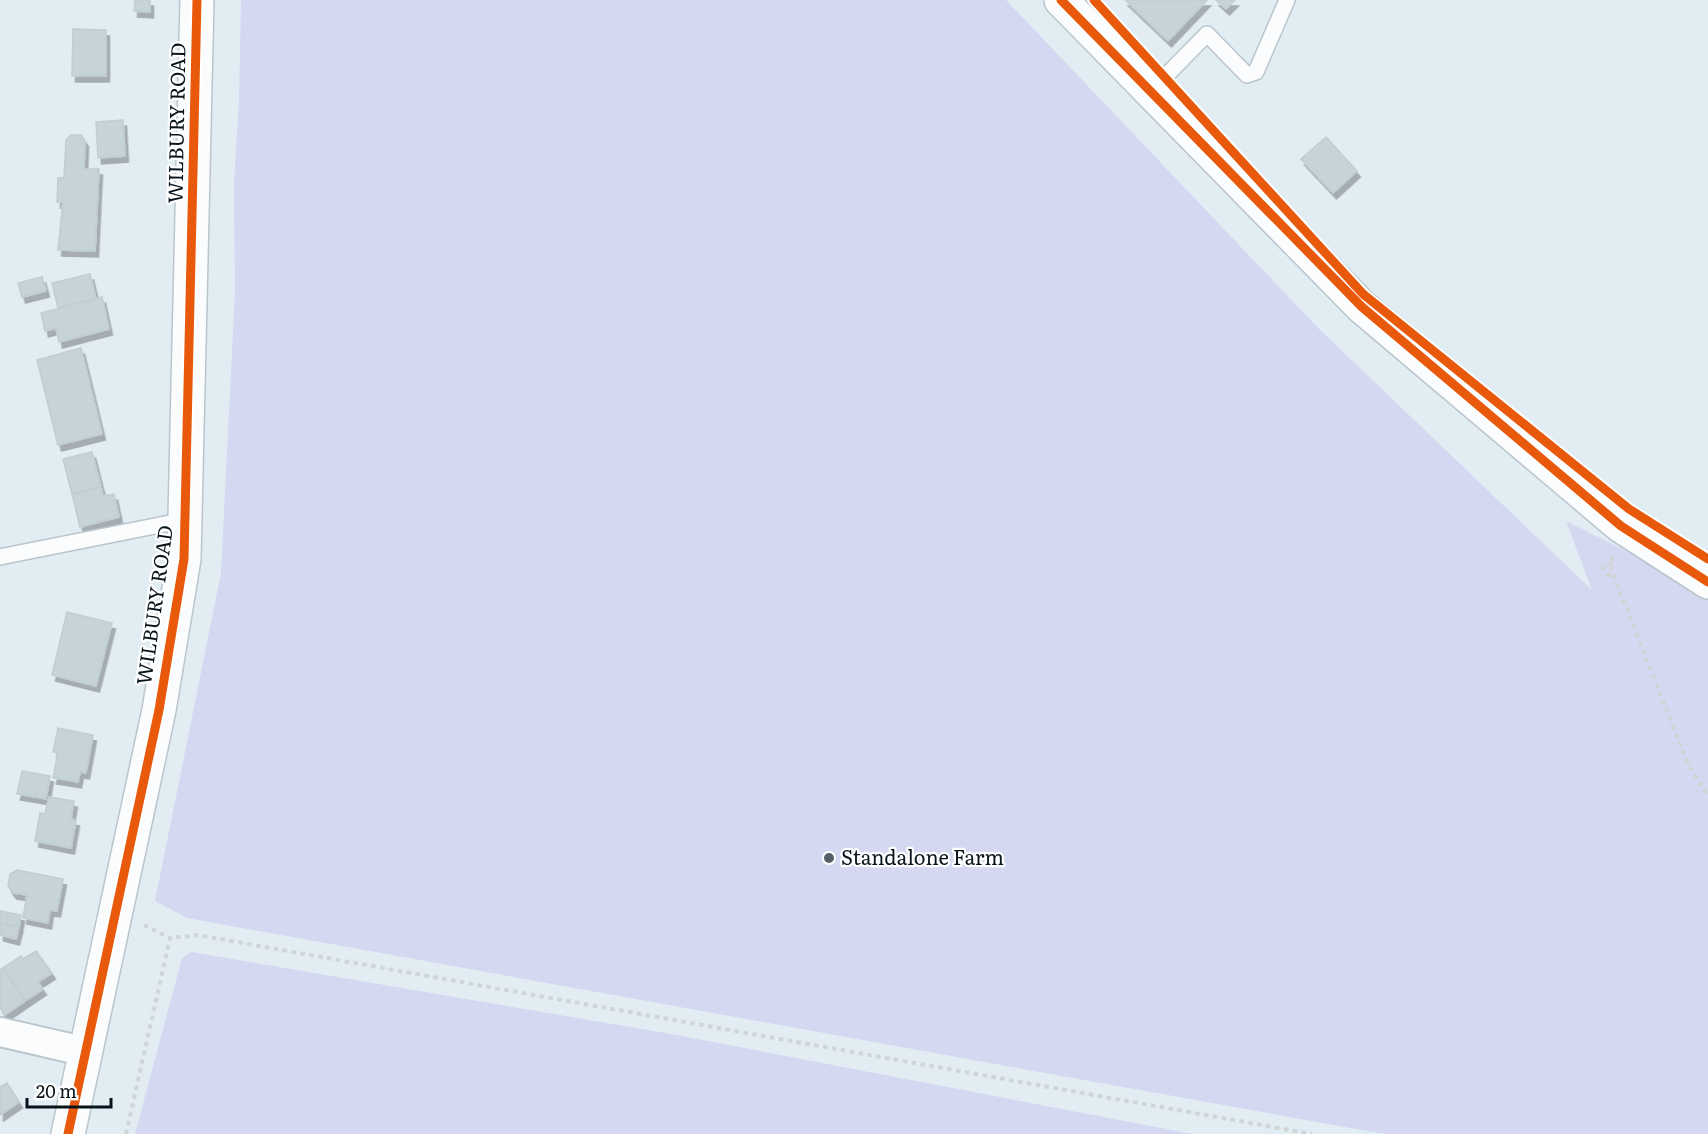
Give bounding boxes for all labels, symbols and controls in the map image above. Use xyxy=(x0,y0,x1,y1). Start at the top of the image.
street label: WILBURY ROAD xyxy=(159,42,191,204)
street label: WILBURY ROAD xyxy=(127,523,179,686)
place label: Standalone Farm xyxy=(841,841,1004,871)
marker: Standalone Farm xyxy=(822,851,836,865)
scale bar xyxy=(27,1071,111,1109)
text: 20 m xyxy=(36,1077,77,1104)

